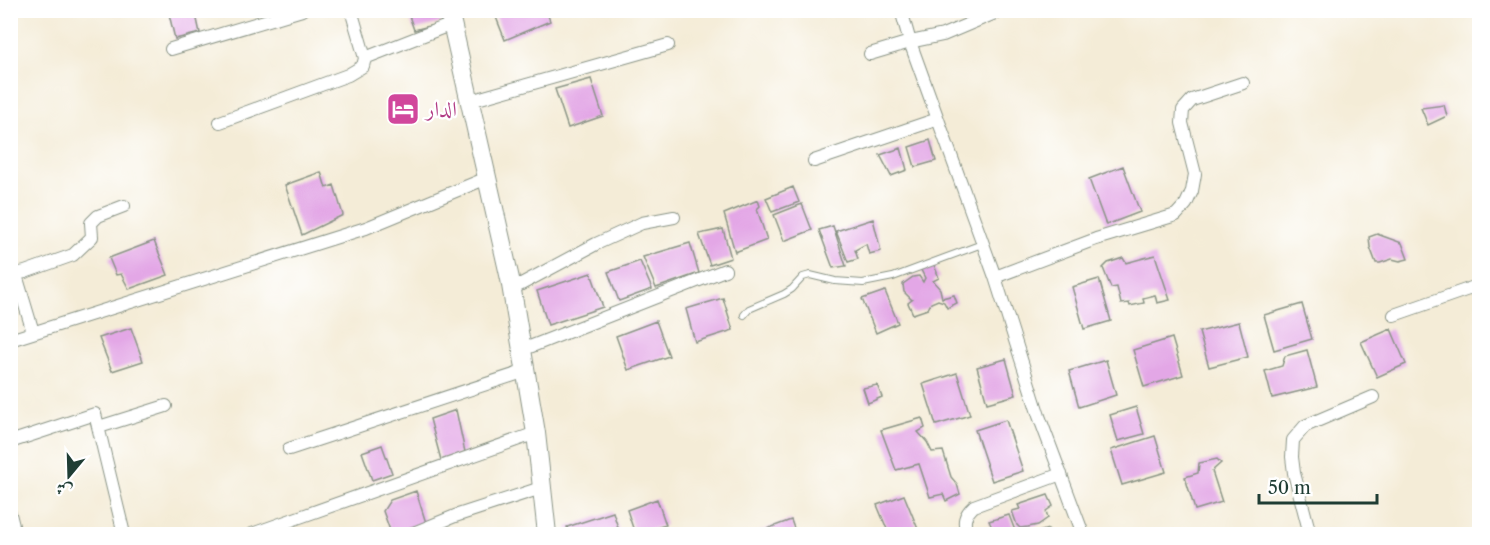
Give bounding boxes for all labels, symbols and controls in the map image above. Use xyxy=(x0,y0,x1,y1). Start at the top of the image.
hotel icon: الدار xyxy=(385,91,421,127)
place label: الدار xyxy=(424,96,457,121)
north arrow xyxy=(39,446,99,506)
scale bar xyxy=(1259,467,1378,505)
text: 50 m xyxy=(1268,477,1311,499)
text: ش xyxy=(53,478,75,502)

